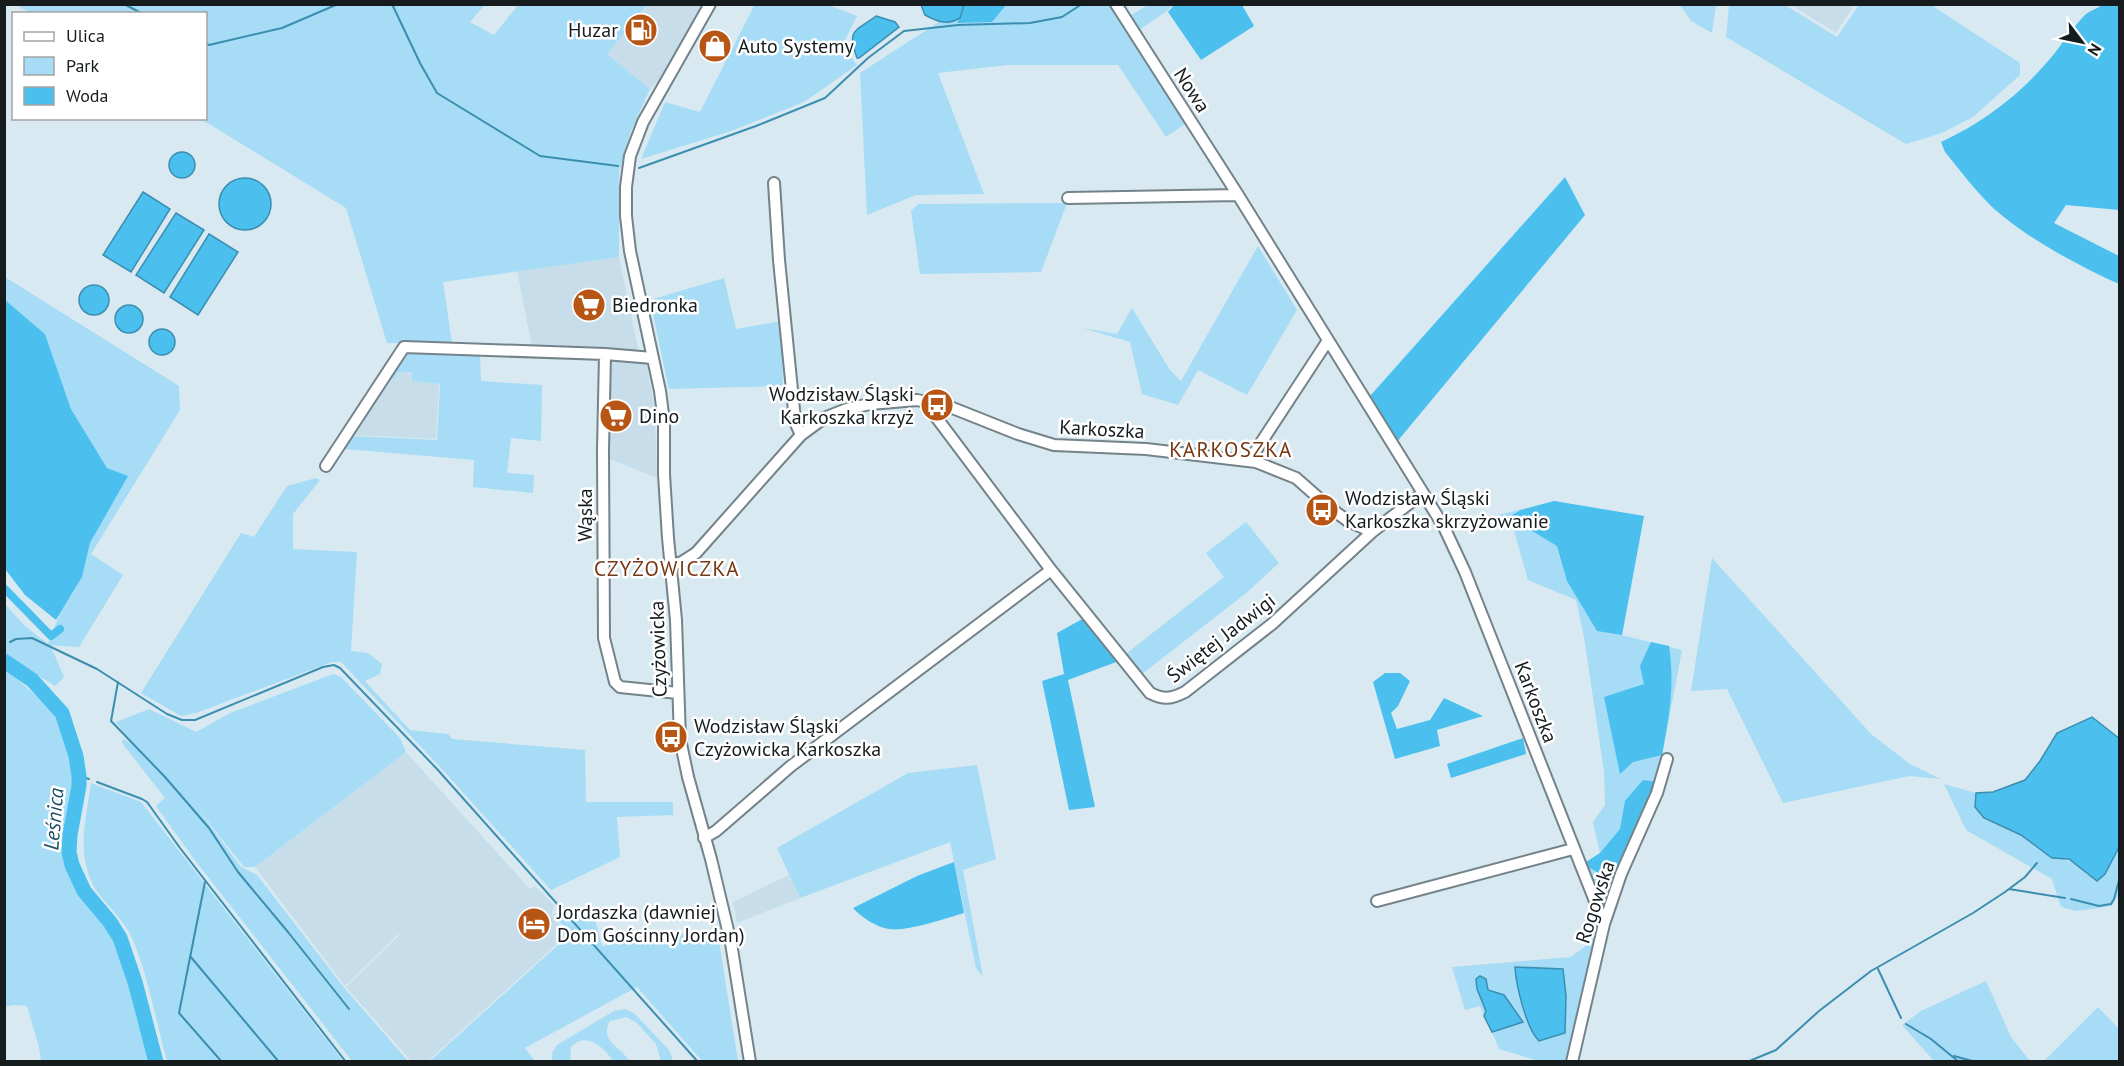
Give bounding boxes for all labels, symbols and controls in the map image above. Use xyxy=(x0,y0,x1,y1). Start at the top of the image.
legend xyxy=(12,12,207,120)
fuel station icon: Huzar xyxy=(623,12,659,48)
north arrow xyxy=(2052,12,2112,72)
place label: Huzar xyxy=(568,17,618,43)
text: Ulica xyxy=(66,24,105,47)
shop icon: Auto Systemy xyxy=(697,28,733,64)
place label: Auto Systemy xyxy=(738,33,854,59)
text: N xyxy=(2083,40,2106,60)
text: Park xyxy=(66,54,99,77)
street label: Nowa xyxy=(1168,63,1216,117)
text: Woda xyxy=(66,84,108,107)
supermarket icon: Biedronka xyxy=(571,287,607,323)
place label: Biedronka xyxy=(612,292,698,318)
place label: Wodzisław Śląski Karkoszka krzyż xyxy=(769,381,914,430)
bus stop icon: Wodzisław Śląski Karkoszka krzyż xyxy=(919,387,955,423)
supermarket icon: Dino xyxy=(598,398,634,434)
place label: Dino xyxy=(639,403,679,429)
street label: Karkoszka xyxy=(1059,414,1145,444)
district label: KARKOSZKA xyxy=(1169,436,1293,463)
place label: Wodzisław Śląski Karkoszka skrzyżowanie xyxy=(1345,485,1548,534)
street label: Wąska xyxy=(572,488,598,542)
bus stop icon: Wodzisław Śląski Karkoszka skrzyżowanie xyxy=(1304,492,1340,528)
district label: CZYŻOWICZKA xyxy=(594,555,740,582)
street label: Świętej Jadwigi xyxy=(1161,587,1281,689)
street label: Czyżowicka xyxy=(643,600,673,698)
street label: Karkoszka xyxy=(1509,658,1563,746)
place label: Wodzisław Śląski Czyżowicka Karkoszka xyxy=(694,713,881,762)
bus stop icon: Wodzisław Śląski Czyżowicka Karkoszka xyxy=(653,719,689,755)
water label: Leśnica xyxy=(37,786,70,851)
street label: Rogowska xyxy=(1569,857,1621,947)
place label: Jordaszka (dawniej Dom Gościnny Jordan) xyxy=(556,899,745,948)
hotel icon: Jordaszka (dawniej Dom Gościnny Jordan) xyxy=(516,906,552,942)

